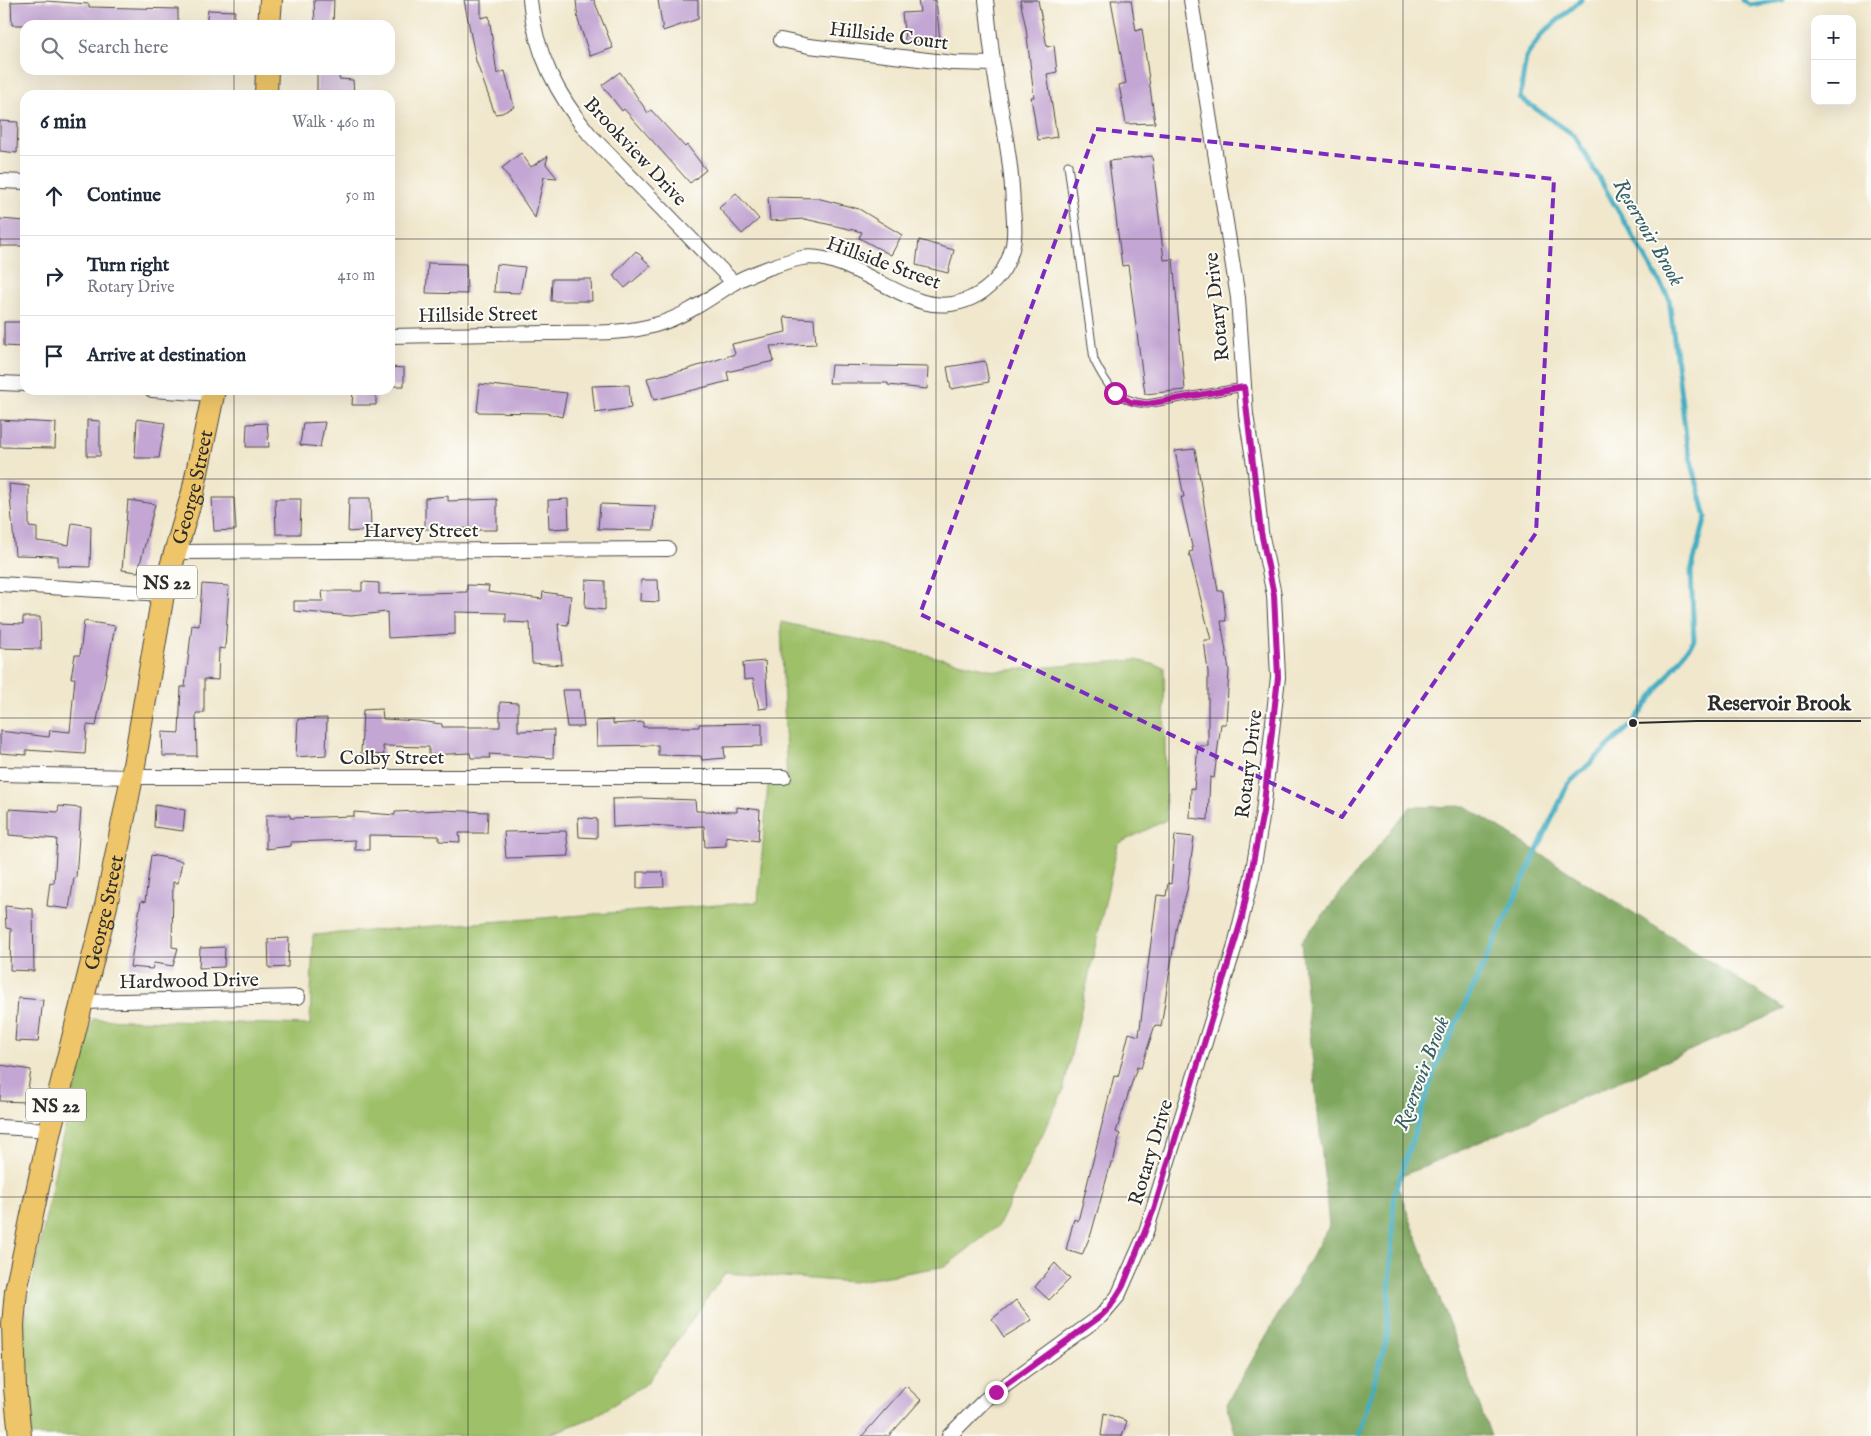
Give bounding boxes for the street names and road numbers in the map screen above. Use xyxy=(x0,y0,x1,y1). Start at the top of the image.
street label: Hillside Court xyxy=(828,17,950,56)
street label: Brookview Drive xyxy=(578,92,692,212)
street label: Hillside Street xyxy=(823,231,944,296)
street label: Rotary Drive xyxy=(1199,251,1236,363)
street label: Hillside Street xyxy=(418,302,538,329)
street label: George Street xyxy=(167,428,219,548)
street label: Harvey Street xyxy=(363,519,479,544)
road number: NS 22 xyxy=(137,566,197,598)
street label: Rotary Drive xyxy=(1230,708,1269,820)
street label: Colby Street xyxy=(340,746,445,771)
street label: George Street xyxy=(79,853,130,973)
street label: Hardwood Drive xyxy=(119,968,259,995)
road number: NS 22 xyxy=(26,1088,86,1122)
street label: Rotary Drive xyxy=(1123,1096,1179,1208)

